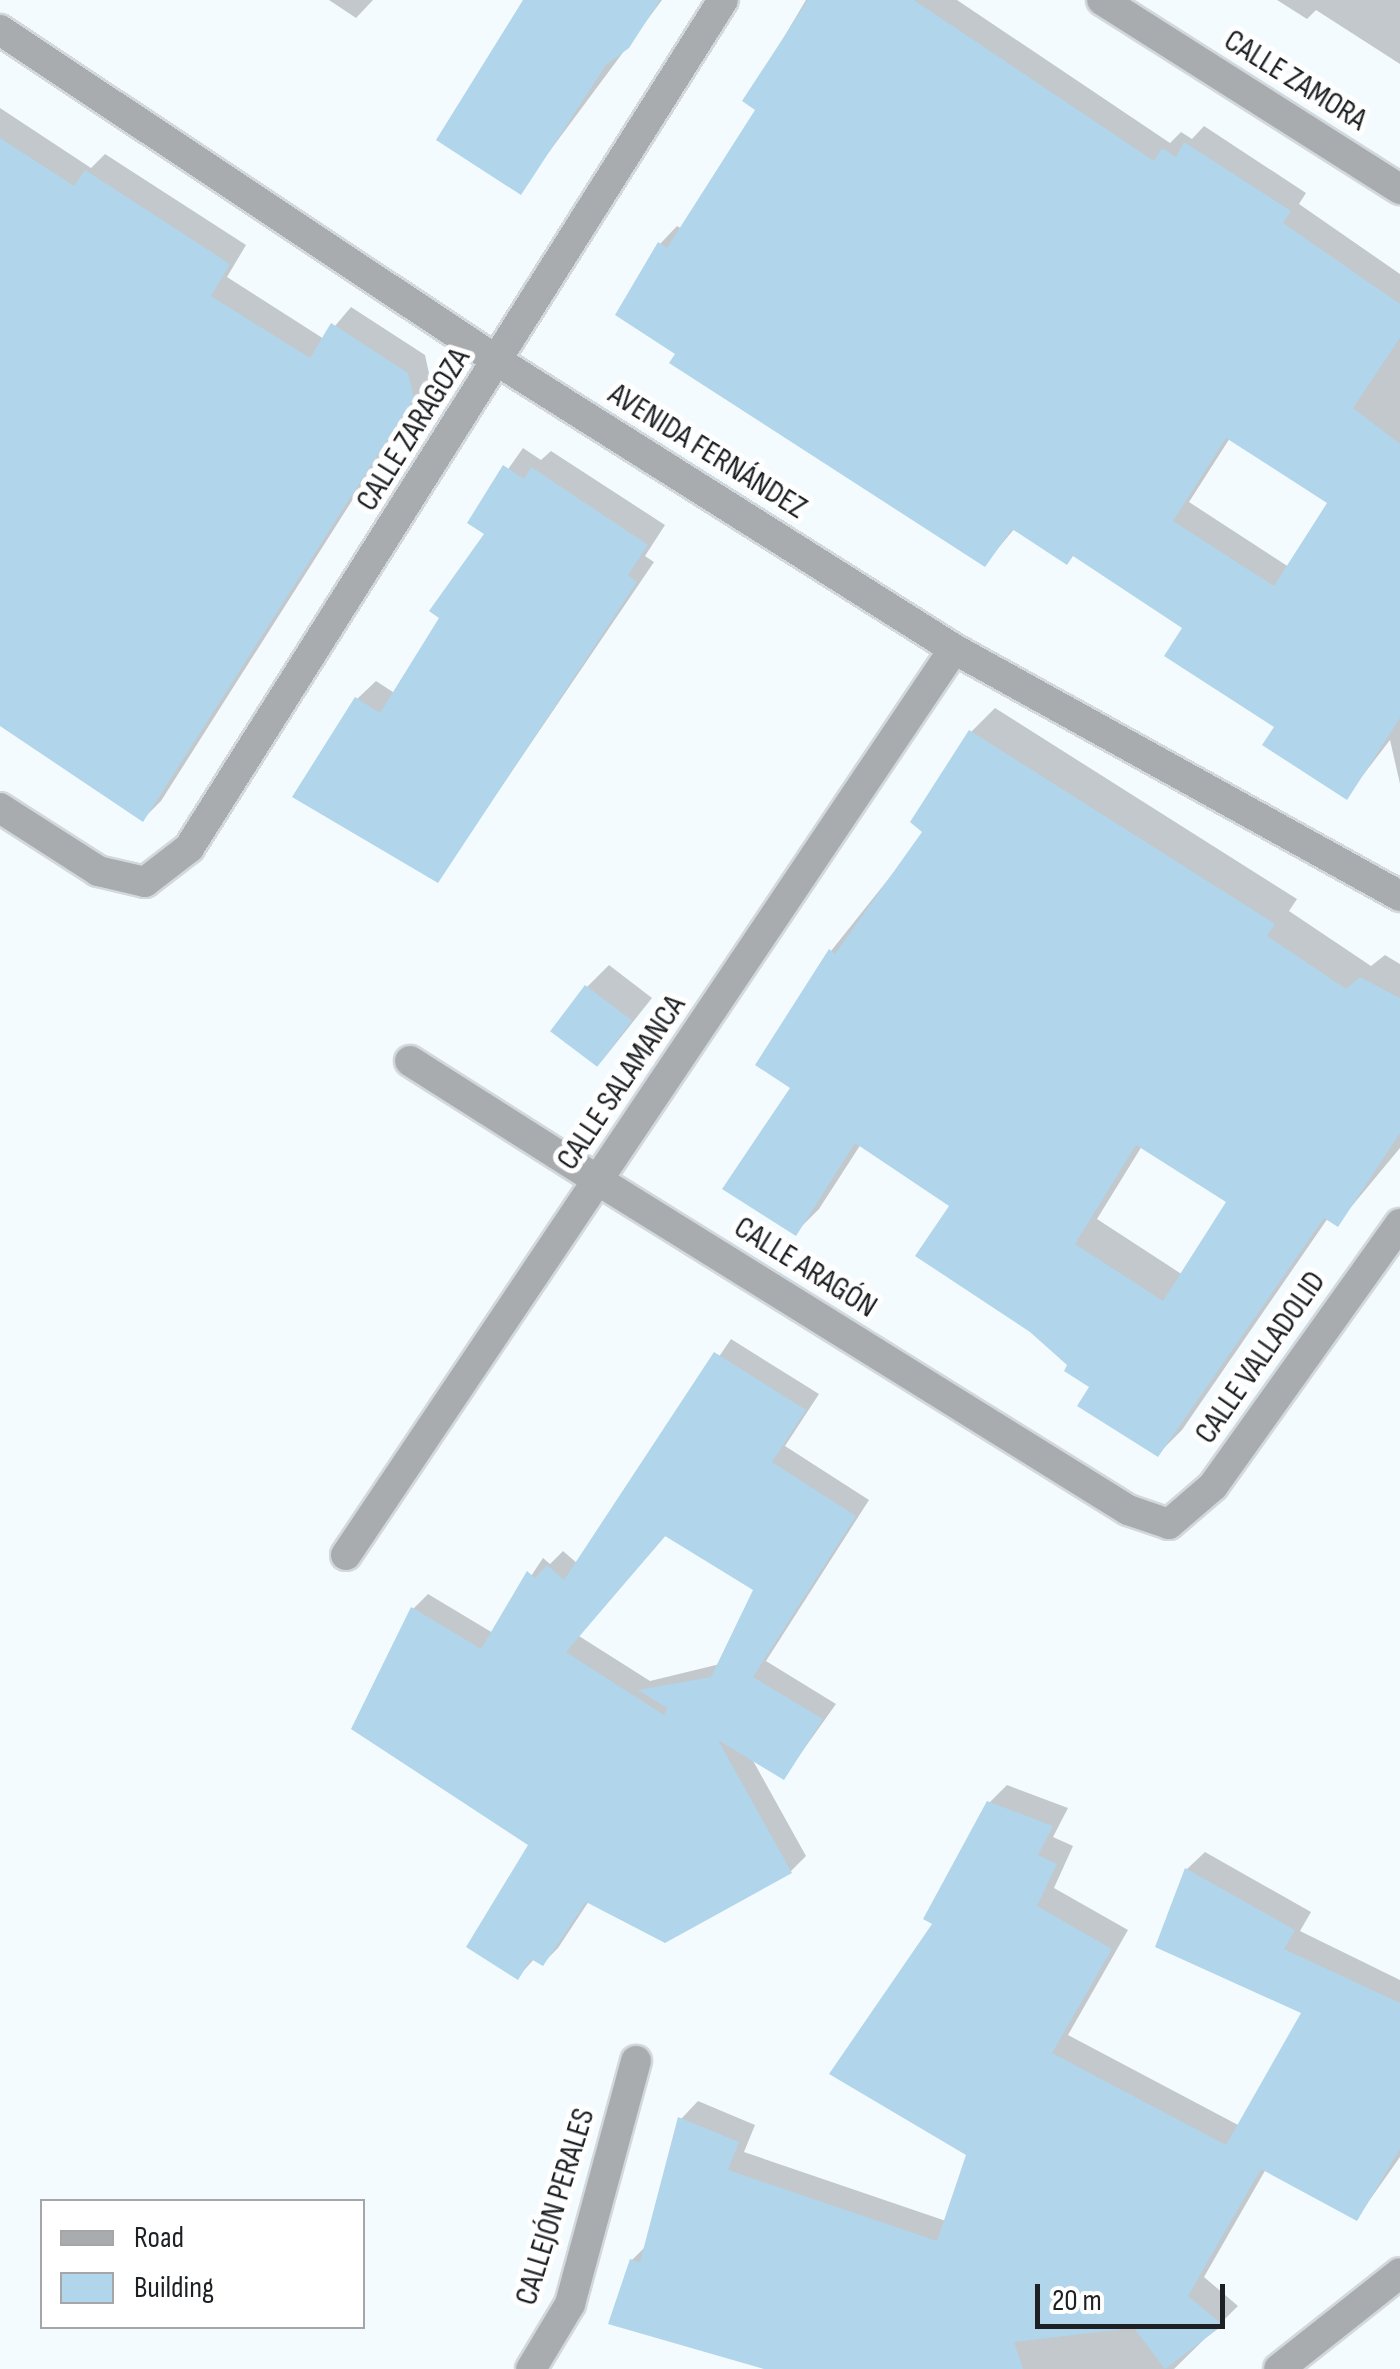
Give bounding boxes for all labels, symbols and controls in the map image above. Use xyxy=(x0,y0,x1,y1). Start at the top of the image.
street label: CALLE ZAMORA xyxy=(1216,22,1374,140)
street label: CALLE ZARAGOZA xyxy=(349,342,479,518)
street label: AVENIDA FERNÁNDEZ xyxy=(601,376,813,528)
street label: CALLE SALAMANCA xyxy=(549,988,695,1178)
street label: CALLE ARAGÓN xyxy=(727,1209,883,1327)
street label: CALLE VALLADOLID xyxy=(1187,1264,1335,1452)
street label: CALLEJÓN PERALES xyxy=(508,2104,604,2310)
legend xyxy=(40,2199,365,2329)
text: Road xyxy=(134,2220,184,2256)
scale bar xyxy=(1040,2264,1230,2326)
text: Building xyxy=(134,2270,214,2306)
text: 20 m xyxy=(1052,2283,1102,2319)

